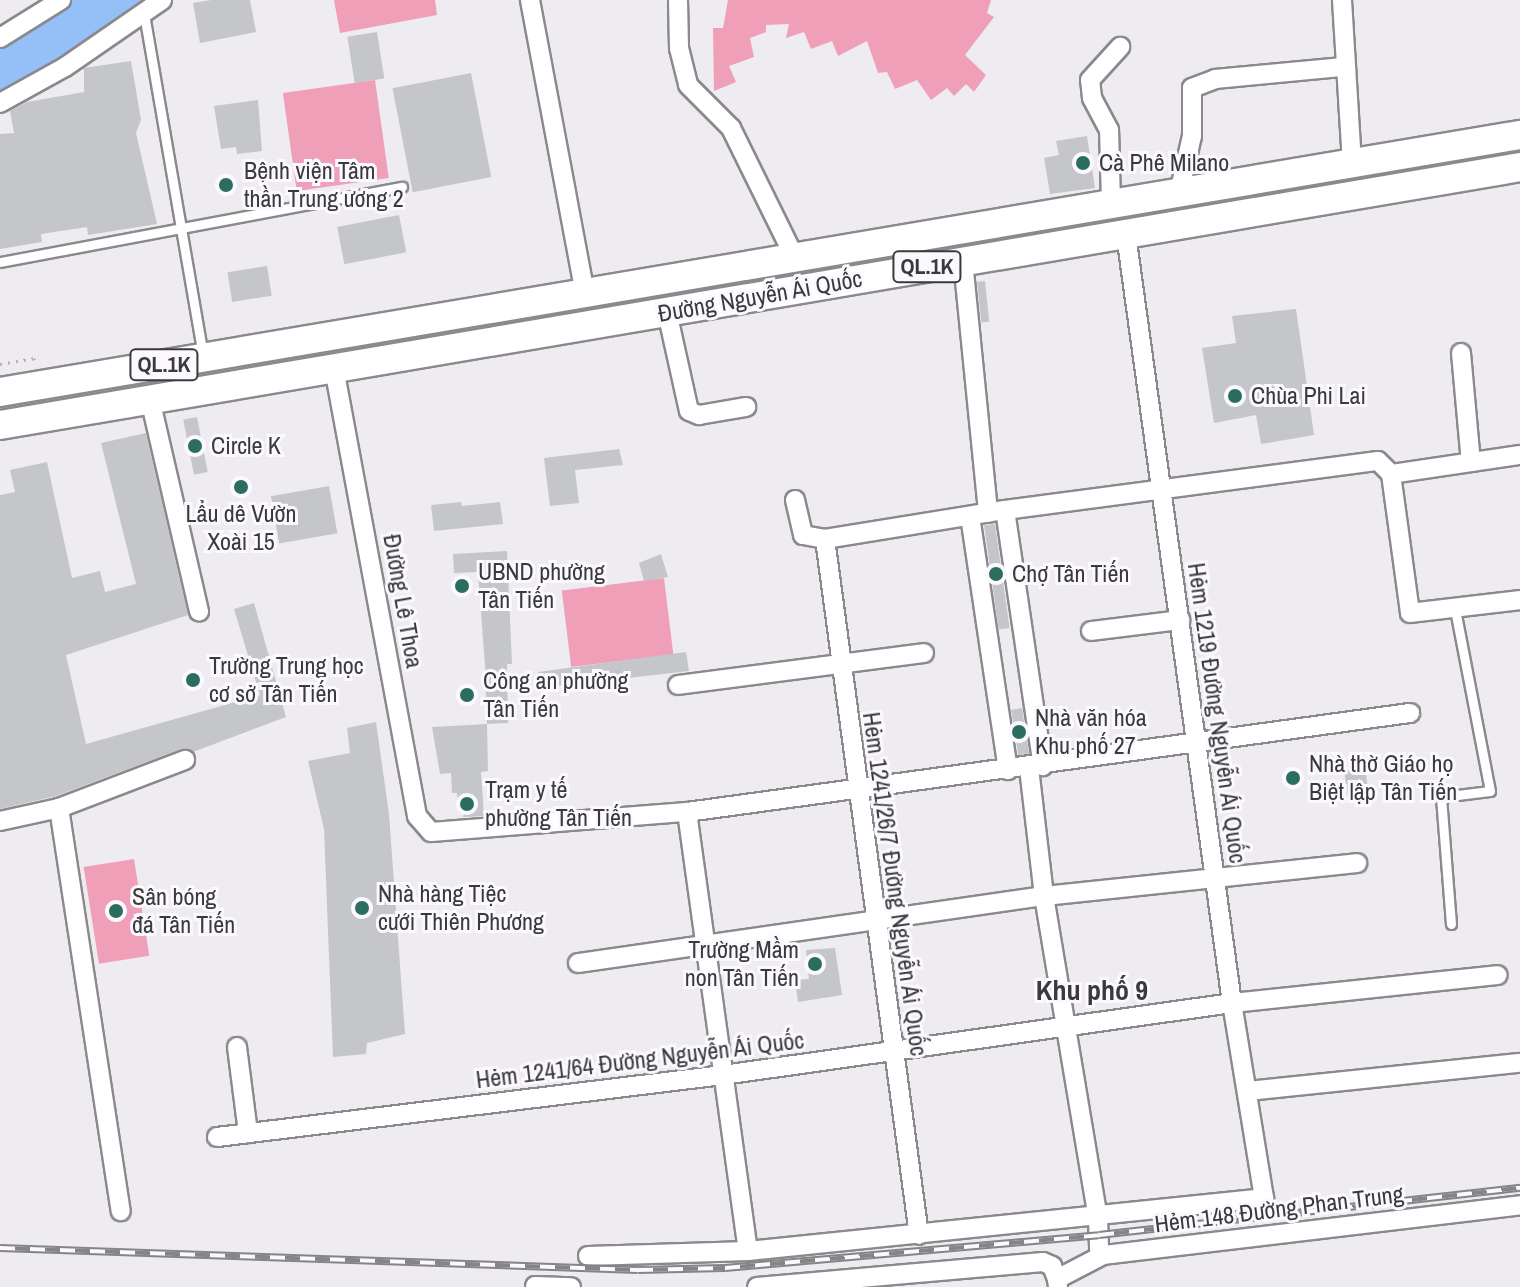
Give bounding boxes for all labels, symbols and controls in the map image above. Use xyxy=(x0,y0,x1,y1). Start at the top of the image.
place label: Cà Phê Milano xyxy=(1099,149,1229,177)
marker: Cà Phê Milano xyxy=(1074,154,1092,172)
place label: Bệnh viện Tâm thần Trung ương 2 xyxy=(244,157,404,213)
marker: Bệnh viện Tâm thần Trung ương 2 xyxy=(215,174,237,196)
road number: QL.1K xyxy=(891,249,963,285)
street label: Đường Nguyễn Ái Quốc xyxy=(655,264,865,328)
road number: QL.1K xyxy=(128,347,200,383)
place label: Chùa Phi Lai xyxy=(1251,382,1366,410)
marker: Chùa Phi Lai xyxy=(1226,387,1244,405)
place label: Circle K xyxy=(211,432,281,460)
marker: Circle K xyxy=(186,437,204,455)
marker: Lẩu dê Vườn Xoài 15 xyxy=(232,478,250,496)
place label: Lẩu dê Vườn Xoài 15 xyxy=(186,500,296,556)
street label: Đường Lê Thoa xyxy=(377,532,429,670)
place label: UBND phường Tân Tiến xyxy=(478,558,605,614)
place label: Chợ Tân Tiến xyxy=(1012,560,1130,588)
street label: Hẻm 1219 Đường Nguyễn Ái Quốc xyxy=(1182,560,1252,866)
marker: Chợ Tân Tiến xyxy=(987,565,1005,583)
marker: UBND phường Tân Tiến xyxy=(453,577,471,595)
place label: Trường Trung học cơ sở Tân Tiến xyxy=(209,652,364,708)
place label: Công an phường Tân Tiến xyxy=(483,667,629,723)
marker: Trường Trung học cơ sở Tân Tiến xyxy=(184,671,202,689)
marker: Công an phường Tân Tiến xyxy=(458,686,476,704)
place label: Nhà văn hóa Khu phố 27 xyxy=(1035,704,1147,760)
street label: Hẻm 1241/26/7 Đường Nguyễn Ái Quốc xyxy=(857,710,933,1058)
marker: Nhà văn hóa Khu phố 27 xyxy=(1010,723,1028,741)
place label: Nhà thờ Giáo họ Biệt lập Tân Tiến xyxy=(1309,750,1458,806)
marker: Nhà thờ Giáo họ Biệt lập Tân Tiến xyxy=(1284,769,1302,787)
place label: Trạm y tế phường Tân Tiến xyxy=(485,776,633,832)
marker: Trạm y tế phường Tân Tiến xyxy=(456,793,478,815)
place label: Nhà hàng Tiệc cưới Thiên Phương xyxy=(378,880,544,936)
place label: Sân bóng đá Tân Tiến xyxy=(132,883,236,939)
marker: Nhà hàng Tiệc cưới Thiên Phương xyxy=(353,899,371,917)
marker: Sân bóng đá Tân Tiến xyxy=(107,902,125,920)
place label: Trường Mầm non Tân Tiến xyxy=(684,936,799,992)
marker: Trường Mầm non Tân Tiến xyxy=(806,955,824,973)
district label: Khu phố 9 xyxy=(1036,973,1148,1007)
street label: Hẻm 1241/64 Đường Nguyễn Ái Quốc xyxy=(474,1026,806,1094)
street label: Hẻm 148 Đường Phan Trung xyxy=(1153,1179,1405,1239)

